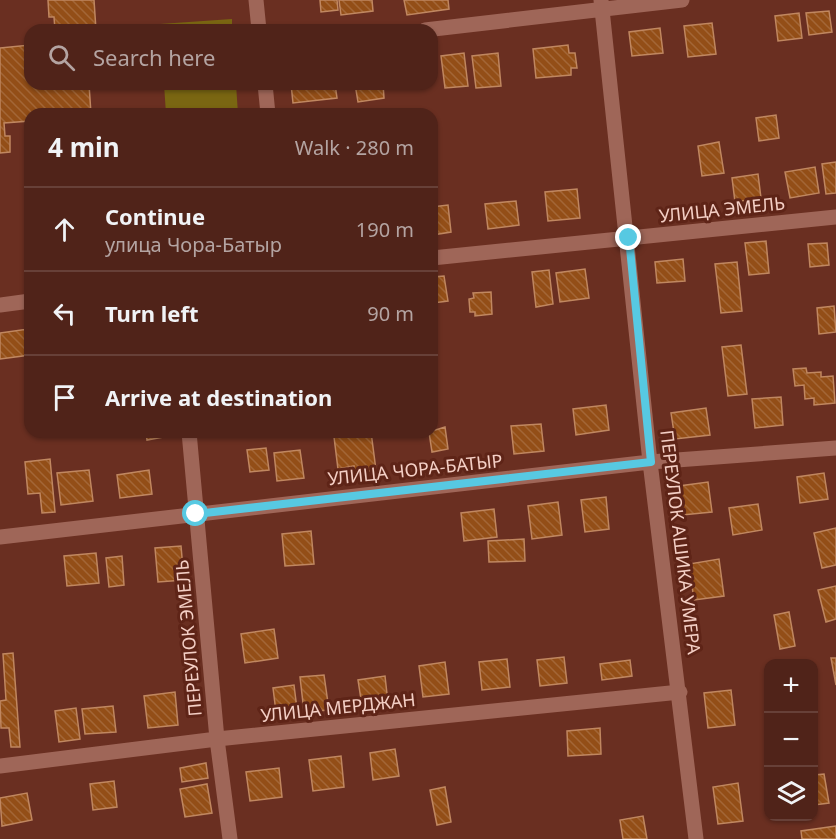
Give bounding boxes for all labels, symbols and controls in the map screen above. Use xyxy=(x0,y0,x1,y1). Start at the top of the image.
search box xyxy=(24,24,438,90)
icon: search xyxy=(45,41,78,74)
text: Search here xyxy=(93,42,215,72)
text: 4 min xyxy=(48,129,120,165)
text: Walk · 280 m xyxy=(295,134,414,161)
street label: УЛИЦА ЭМЕЛЬ xyxy=(658,190,786,228)
text: Continue xyxy=(105,201,205,231)
icon: ahead xyxy=(48,213,81,246)
text: 190 m xyxy=(356,216,414,243)
route end xyxy=(615,224,641,250)
text: улица Чора-Батыр xyxy=(105,231,282,258)
icon: left xyxy=(48,297,81,330)
text: Turn left xyxy=(105,298,199,328)
text: 90 m xyxy=(367,300,414,327)
icon: arrive xyxy=(48,381,81,414)
text: Arrive at destination xyxy=(105,382,332,412)
street label: ПЕРЕУЛОК АШИКА УМЕРА xyxy=(655,428,707,656)
street label: УЛИЦА ЧОРА-БАТЫР xyxy=(326,448,504,490)
route start xyxy=(182,500,208,526)
street label: ПЕРЕУЛОК ЭМЕЛЬ xyxy=(169,559,207,717)
map controls xyxy=(764,659,818,821)
button: + xyxy=(764,659,818,713)
street label: УЛИЦА МЕРДЖАН xyxy=(259,687,417,727)
button: − xyxy=(764,713,818,767)
button: layers xyxy=(764,767,818,821)

